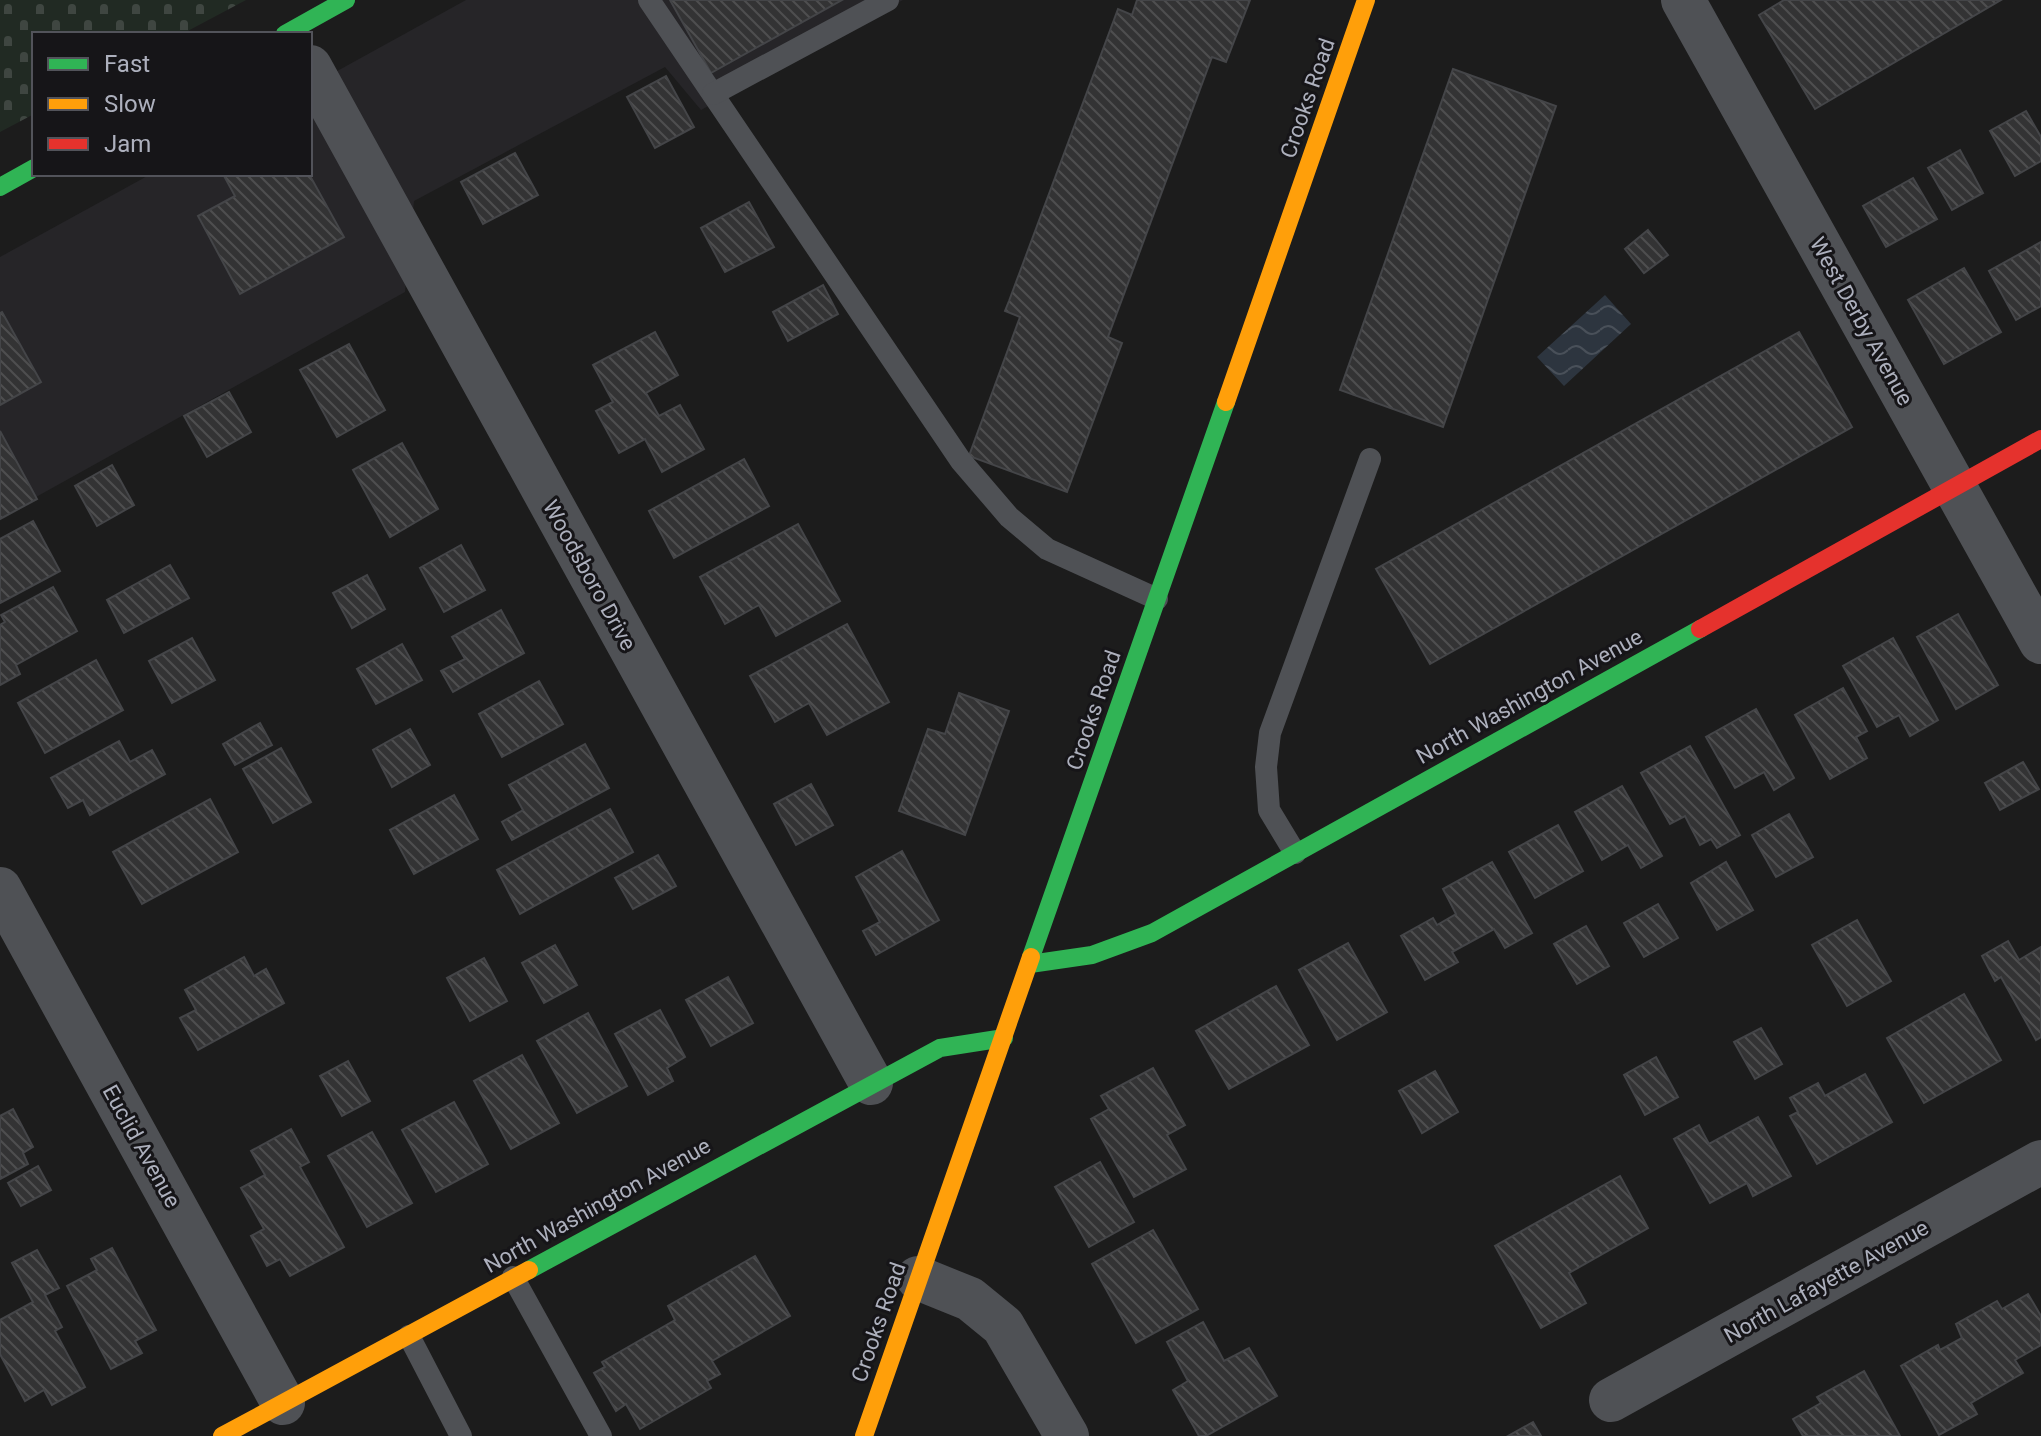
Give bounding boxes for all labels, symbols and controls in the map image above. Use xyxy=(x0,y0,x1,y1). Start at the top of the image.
legend xyxy=(32,32,312,176)
street label: Crooks Road xyxy=(1275,35,1340,161)
text: Fast xyxy=(104,50,150,78)
text: Slow xyxy=(104,90,156,118)
text: Jam xyxy=(104,130,151,158)
street label: West Derby Avenue xyxy=(1805,233,1918,410)
street label: Woodsboro Drive xyxy=(538,496,641,655)
street label: North Washington Avenue xyxy=(1412,624,1647,769)
street label: Crooks Road xyxy=(1061,647,1126,773)
street label: Euclid Avenue xyxy=(98,1081,186,1212)
street label: North Washington Avenue xyxy=(480,1133,715,1278)
street label: North Lafayette Avenue xyxy=(1720,1215,1933,1348)
street label: Crooks Road xyxy=(846,1259,911,1385)

